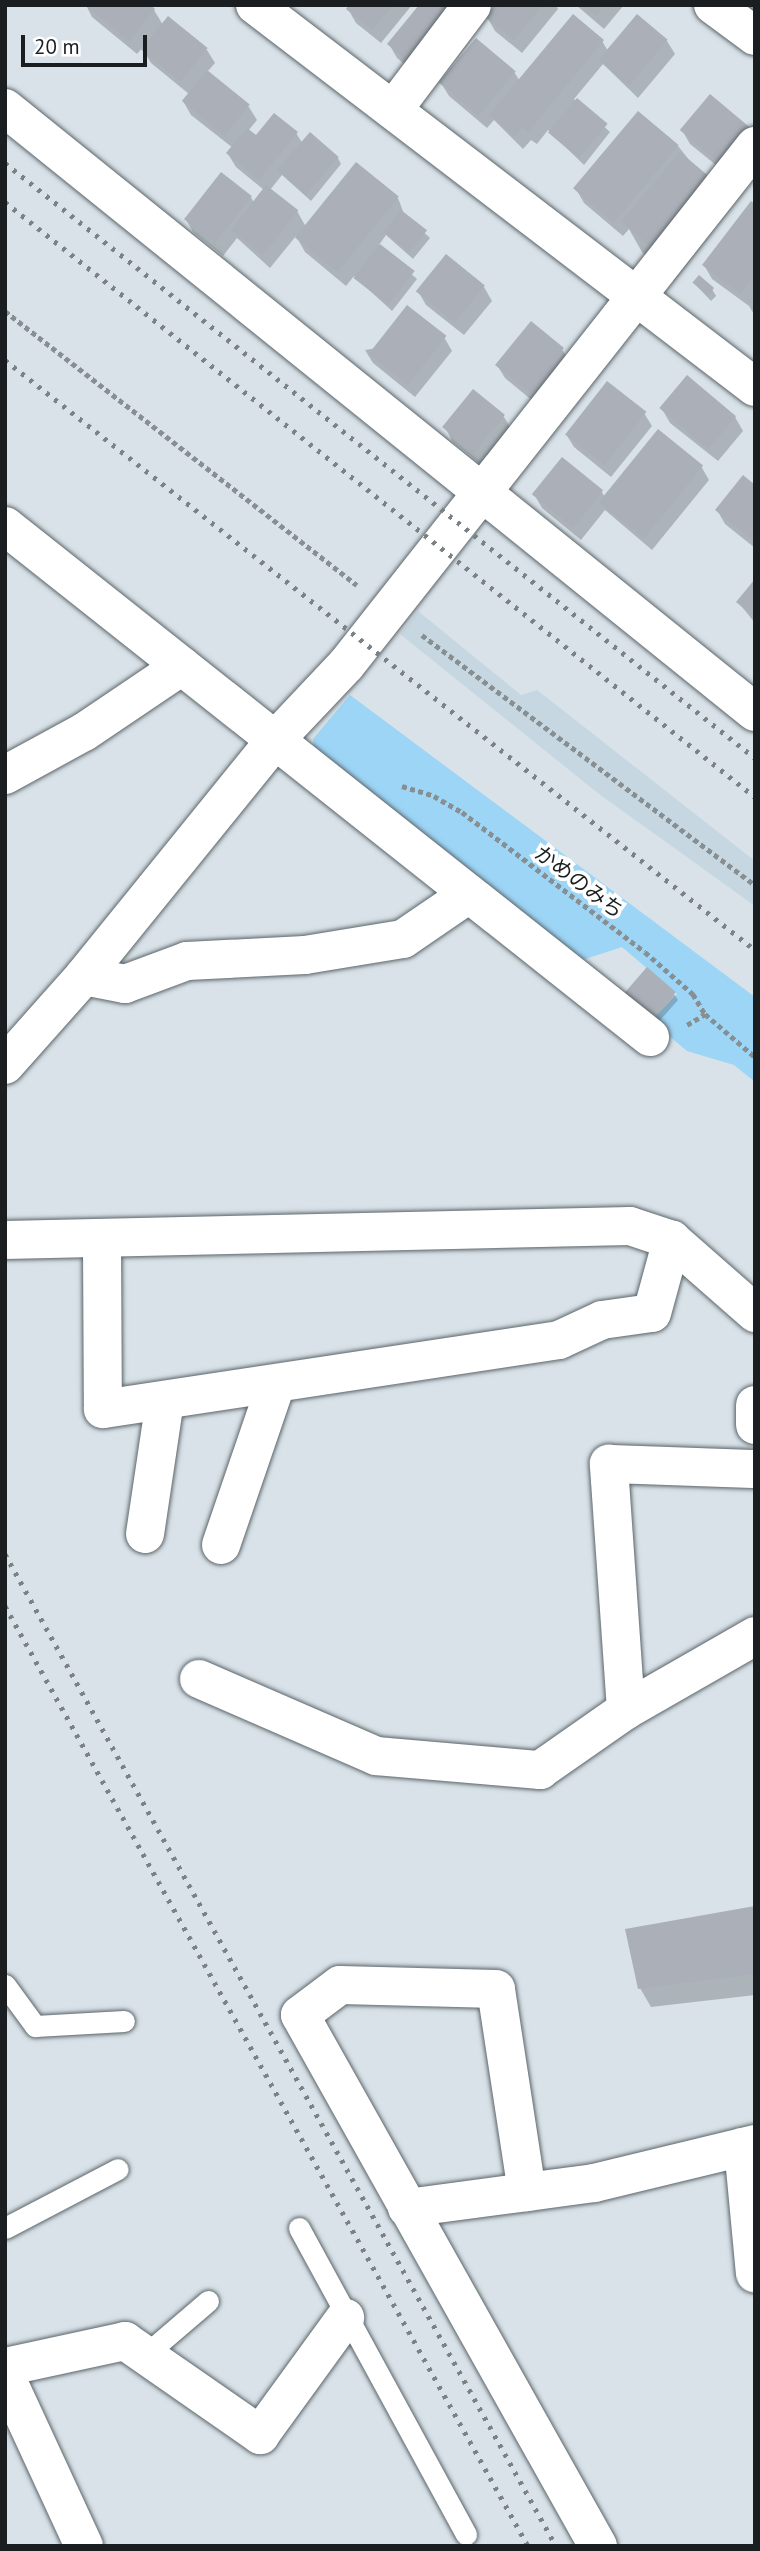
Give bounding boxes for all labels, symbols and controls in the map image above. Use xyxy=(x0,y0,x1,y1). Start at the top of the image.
scale bar xyxy=(24,21,150,65)
text: 20 m xyxy=(34,33,80,60)
street label: かめのみち xyxy=(529,840,629,924)

